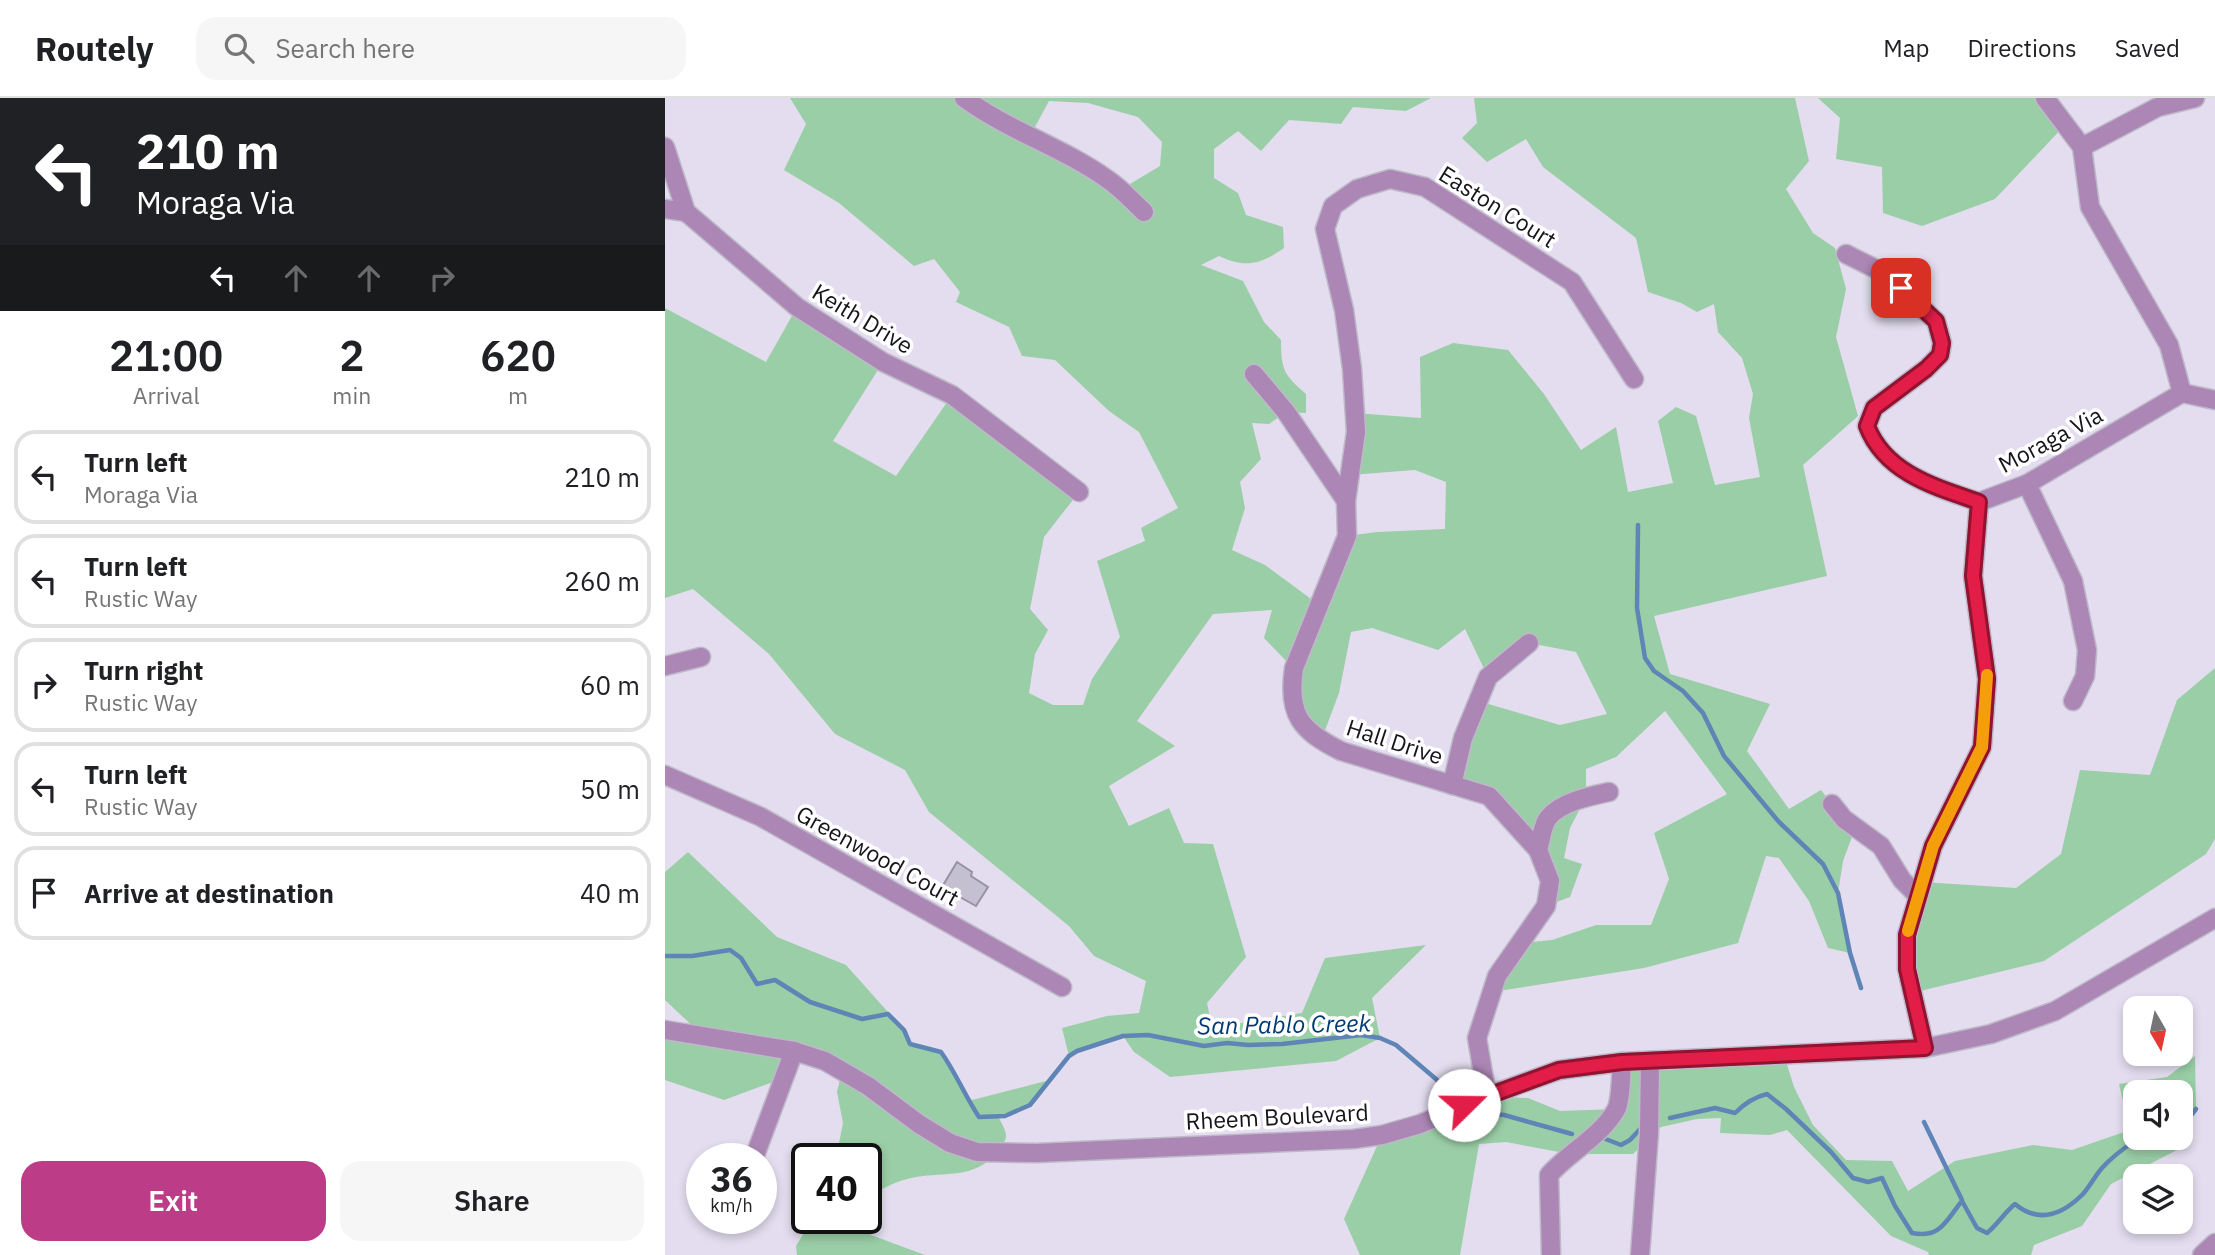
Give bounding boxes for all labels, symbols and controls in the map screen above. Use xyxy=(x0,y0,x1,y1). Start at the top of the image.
search box xyxy=(196,17,686,80)
text: Routely xyxy=(35,27,154,70)
icon: search xyxy=(220,29,258,67)
text: Search here xyxy=(276,31,415,65)
text: Map xyxy=(1883,32,1929,64)
text: Directions xyxy=(1967,32,2077,64)
text: Saved xyxy=(2115,32,2180,64)
text: 210 m xyxy=(136,119,280,182)
icon: left xyxy=(21,126,112,217)
street label: Easton Court xyxy=(1434,158,1562,254)
text: Moraga Via xyxy=(136,181,295,223)
pin xyxy=(1871,258,1931,318)
icon: left xyxy=(204,259,242,297)
icon: ahead xyxy=(277,259,315,297)
icon: ahead xyxy=(350,259,388,297)
icon: right xyxy=(423,259,461,297)
icon: arrive xyxy=(1882,269,1920,307)
street label: Keith Drive xyxy=(807,276,919,360)
text: 21:00 xyxy=(109,328,223,383)
text: 2 xyxy=(339,328,364,383)
text: 620 xyxy=(480,328,556,383)
text: Arrival xyxy=(133,380,200,410)
text: min xyxy=(332,380,371,410)
text: m xyxy=(508,380,528,410)
street label: Moraga Via xyxy=(1993,399,2107,479)
text: Turn left xyxy=(84,445,187,479)
icon: left xyxy=(25,458,63,496)
text: 210 m xyxy=(564,460,640,494)
text: Moraga Via xyxy=(84,479,198,509)
text: Turn left xyxy=(84,549,187,583)
icon: left xyxy=(25,562,63,600)
text: 260 m xyxy=(564,564,640,598)
text: Rustic Way xyxy=(84,583,198,613)
text: Turn right xyxy=(84,653,203,687)
icon: right xyxy=(25,666,63,704)
text: 60 m xyxy=(580,668,640,702)
text: Rustic Way xyxy=(84,687,198,717)
street label: Hall Drive xyxy=(1343,711,1447,771)
text: Turn left xyxy=(84,757,187,791)
icon: left xyxy=(25,770,63,808)
text: 50 m xyxy=(580,772,640,806)
text: Rustic Way xyxy=(84,791,198,821)
street label: Greenwood Court xyxy=(791,798,965,912)
icon: arrive xyxy=(25,874,63,912)
text: Arrive at destination xyxy=(84,876,334,910)
text: 40 m xyxy=(580,876,640,910)
north arrow xyxy=(2123,996,2193,1066)
map controls xyxy=(2123,996,2193,1234)
water label: San Pablo Creek xyxy=(1197,1006,1372,1042)
position arrow xyxy=(1427,1068,1501,1142)
button: sound xyxy=(2123,1080,2193,1150)
street label: Rheem Boulevard xyxy=(1185,1096,1369,1136)
speed limit sign: 40 xyxy=(791,1143,882,1234)
text: 36 xyxy=(710,1156,753,1202)
button: Exit xyxy=(21,1161,326,1241)
button: Share xyxy=(340,1161,644,1241)
button: layers xyxy=(2123,1164,2193,1234)
text: km/h xyxy=(710,1194,753,1217)

